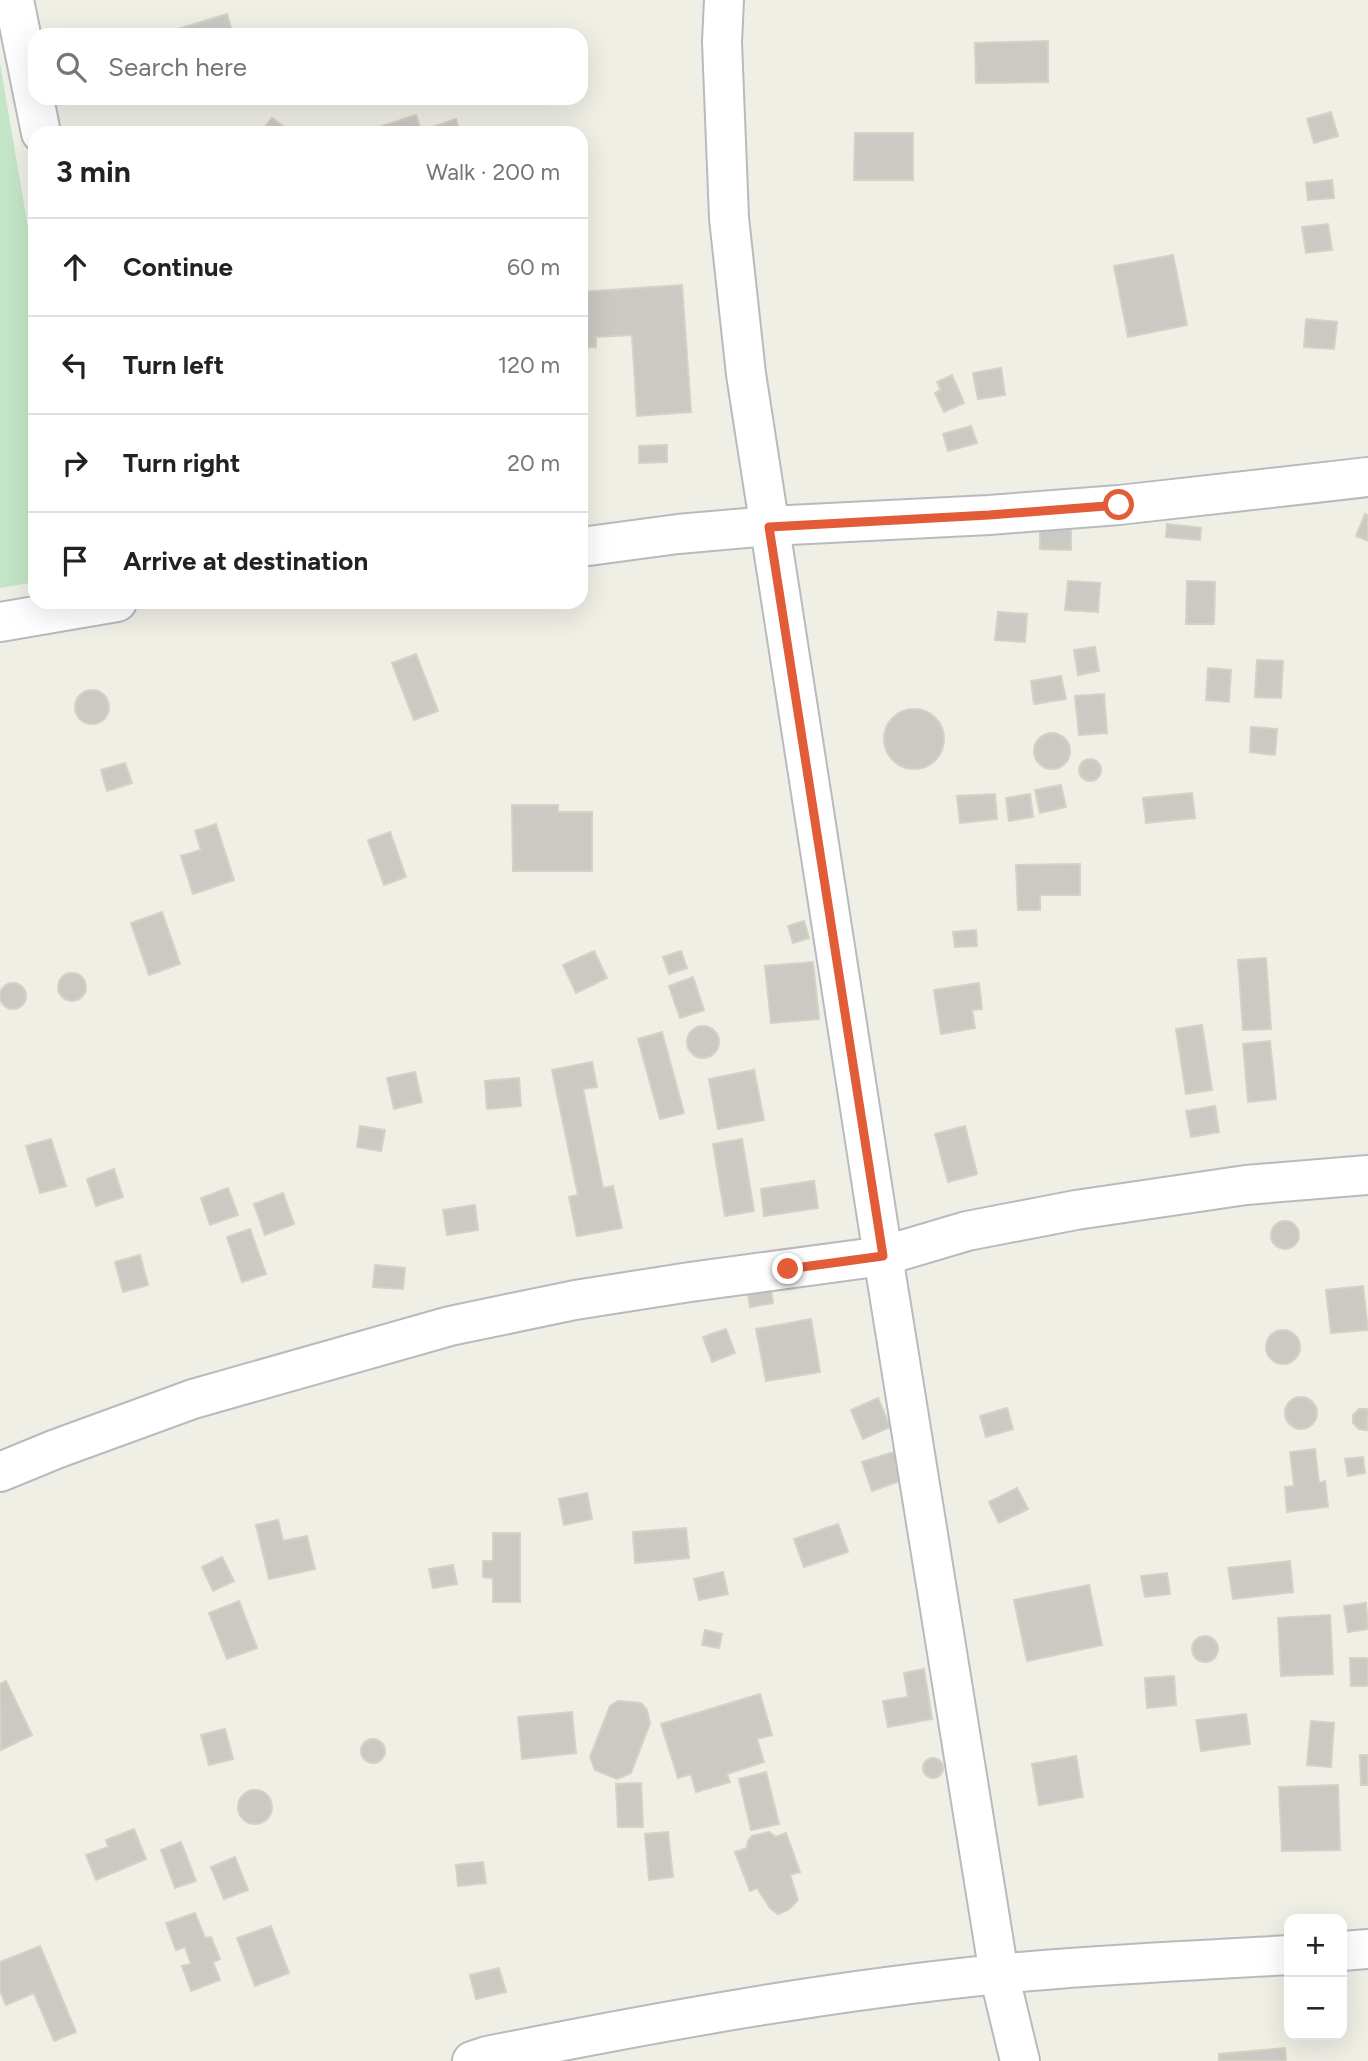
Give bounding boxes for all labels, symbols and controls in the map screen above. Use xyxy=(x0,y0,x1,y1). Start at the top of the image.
search box xyxy=(28,28,588,105)
icon: search xyxy=(52,48,90,86)
text: Search here xyxy=(108,51,247,83)
text: 3 min xyxy=(56,153,131,190)
text: Walk · 200 m xyxy=(426,158,560,186)
icon: ahead xyxy=(56,248,94,286)
text: Continue xyxy=(123,251,233,283)
text: 60 m xyxy=(507,253,560,281)
icon: left xyxy=(56,346,94,384)
text: Turn left xyxy=(123,349,224,381)
text: 120 m xyxy=(498,351,560,379)
icon: right xyxy=(56,444,94,482)
text: Turn right xyxy=(123,447,240,479)
text: 20 m xyxy=(507,449,560,477)
route start xyxy=(1103,489,1134,520)
icon: arrive xyxy=(56,542,94,580)
text: Arrive at destination xyxy=(123,545,368,577)
route end xyxy=(772,1253,803,1284)
map controls xyxy=(1284,1914,1347,2040)
button: + xyxy=(1284,1914,1347,1977)
button: − xyxy=(1284,1977,1347,2040)

